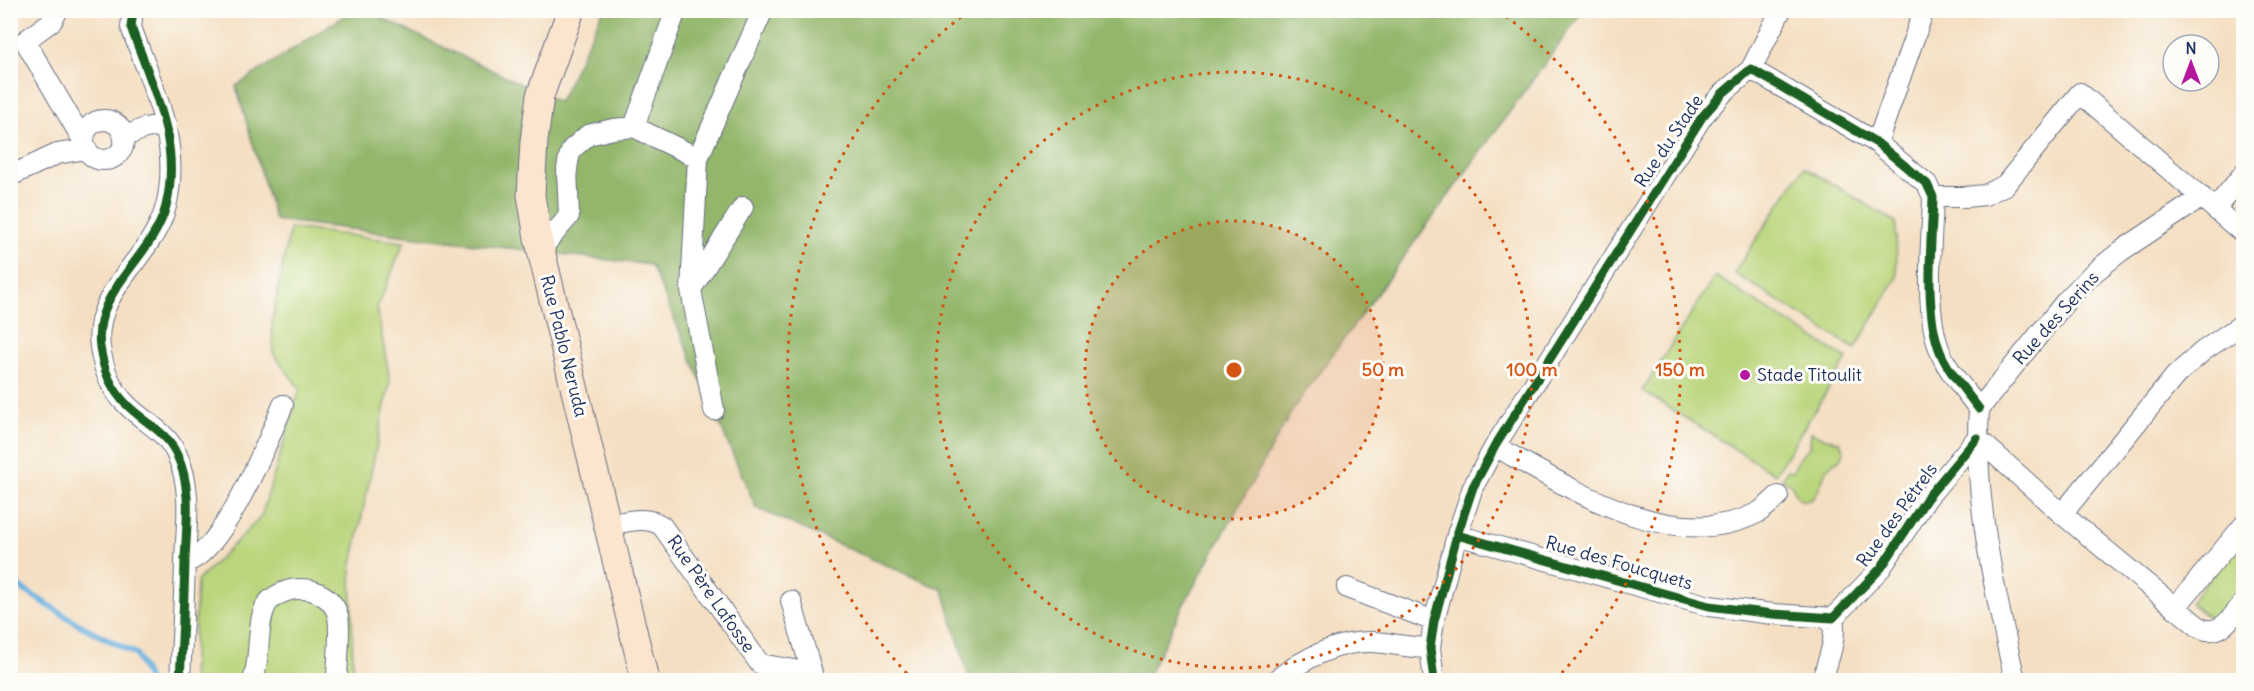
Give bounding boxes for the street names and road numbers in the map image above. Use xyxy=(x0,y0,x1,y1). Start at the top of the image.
street label: Rue du Stade xyxy=(1629,90,1708,192)
street label: Rue des Serins xyxy=(2008,266,2104,369)
street label: Rue Pablo Neruda xyxy=(536,273,593,419)
street label: Rue des Pétrels xyxy=(1851,458,1942,571)
street label: Rue Père Lafosse xyxy=(662,531,760,657)
street label: Rue des Foucquets xyxy=(1543,531,1695,594)

